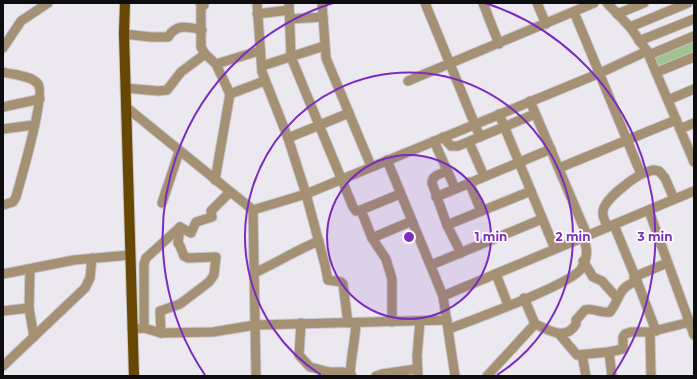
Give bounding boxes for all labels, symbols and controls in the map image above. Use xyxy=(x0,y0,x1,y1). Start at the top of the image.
text: 1 min xyxy=(475,229,507,244)
text: 2 min xyxy=(556,229,590,244)
text: 3 min xyxy=(637,229,673,244)
centre of rings xyxy=(402,230,416,244)

